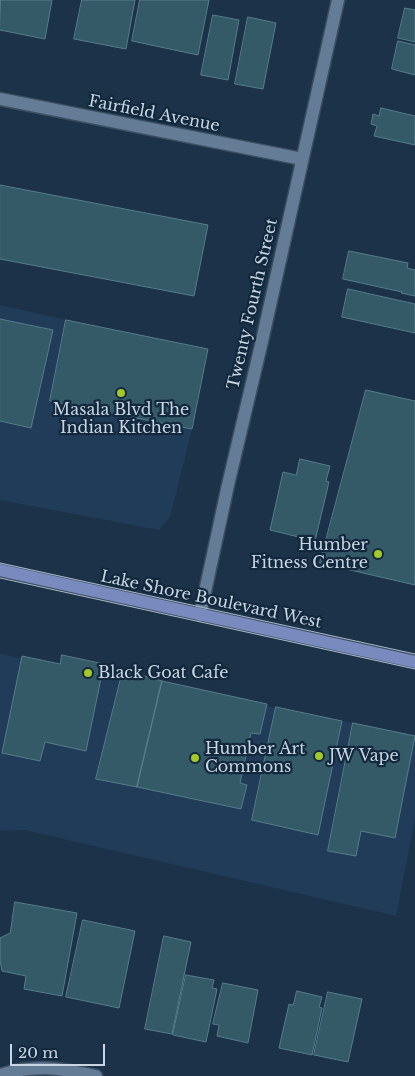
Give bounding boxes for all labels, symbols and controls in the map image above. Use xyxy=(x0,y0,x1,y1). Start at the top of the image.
street label: Fairfield Avenue xyxy=(87,92,221,136)
street label: Twenty Fourth Street xyxy=(224,217,282,391)
marker: Masala Blvd The Indian Kitchen xyxy=(115,387,127,399)
place label: Masala Blvd The Indian Kitchen xyxy=(53,400,189,438)
place label: Humber Fitness Centre xyxy=(251,535,368,573)
marker: Humber Fitness Centre xyxy=(372,548,384,560)
street label: Lake Shore Boulevard West xyxy=(99,567,323,633)
place label: Black Goat Cafe xyxy=(98,663,229,683)
marker: Black Goat Cafe xyxy=(82,667,94,679)
place label: Humber Art Commons xyxy=(205,739,305,777)
place label: JW Vape xyxy=(329,746,399,766)
marker: JW Vape xyxy=(313,750,325,762)
marker: Humber Art Commons xyxy=(189,752,201,764)
scale bar xyxy=(12,1034,108,1066)
text: 20 m xyxy=(18,1043,58,1062)

